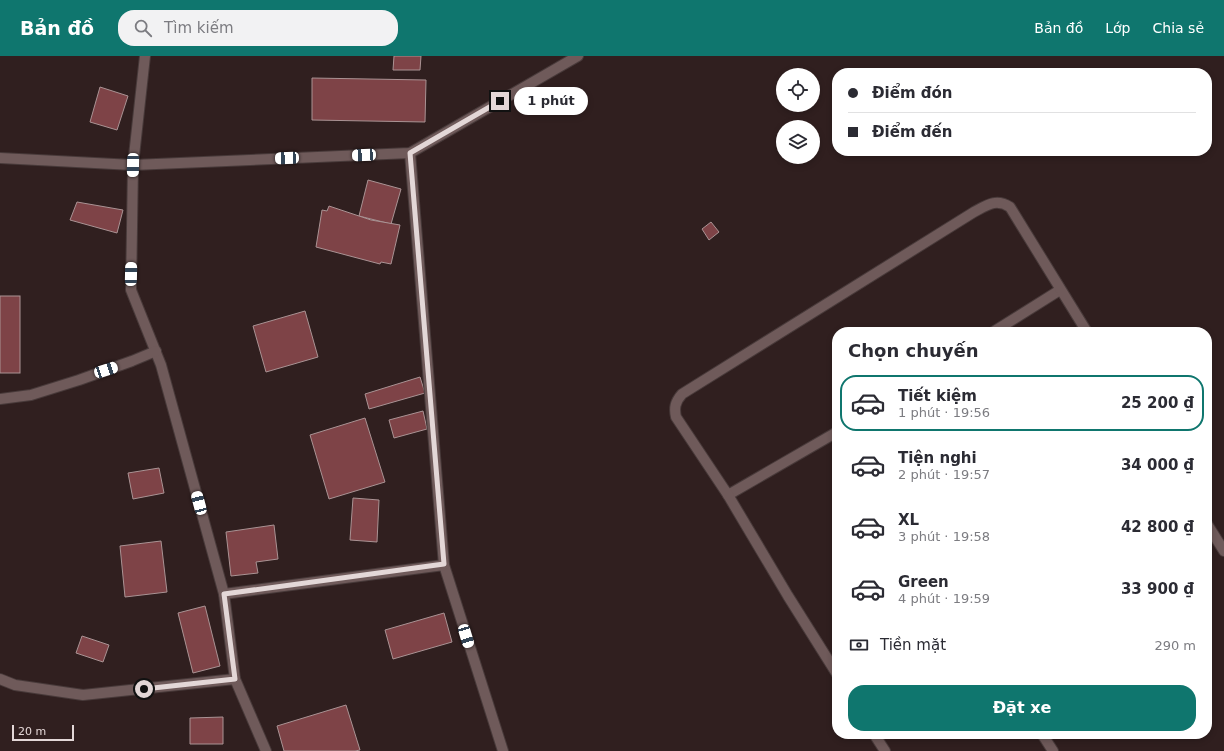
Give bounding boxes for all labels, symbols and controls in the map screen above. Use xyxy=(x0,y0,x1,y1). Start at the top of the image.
search box xyxy=(118,10,398,46)
text: Bản đồ xyxy=(20,17,94,39)
icon: search xyxy=(132,17,154,39)
text: Tìm kiếm xyxy=(164,19,234,37)
text: Bản đồ xyxy=(1034,20,1083,36)
text: Lớp xyxy=(1105,20,1131,36)
text: Chia sẻ xyxy=(1153,20,1204,36)
map controls xyxy=(776,68,820,164)
button: locate xyxy=(776,68,820,112)
text: Điểm đón xyxy=(872,84,952,102)
callout: 1 phút xyxy=(514,87,588,115)
route end xyxy=(491,92,509,110)
text: 1 phút xyxy=(527,93,575,108)
button: layers xyxy=(776,120,820,164)
text: Điểm đến xyxy=(872,123,952,141)
car xyxy=(352,148,376,162)
car xyxy=(275,152,299,164)
car xyxy=(127,153,139,177)
car xyxy=(125,262,137,286)
text: Chọn chuyến xyxy=(848,340,979,361)
car xyxy=(93,361,119,379)
icon: car xyxy=(850,385,886,421)
text: Tiết kiệm xyxy=(898,387,977,405)
text: 25 200 ₫ xyxy=(1121,394,1194,412)
text: 1 phút · 19:56 xyxy=(898,405,990,420)
icon: car xyxy=(850,447,886,483)
text: Tiện nghi xyxy=(898,449,977,467)
text: 34 000 ₫ xyxy=(1121,456,1194,474)
text: 2 phút · 19:57 xyxy=(898,467,990,482)
car xyxy=(190,490,208,516)
icon: car xyxy=(850,509,886,545)
text: XL xyxy=(898,511,919,529)
text: 42 800 ₫ xyxy=(1121,518,1194,536)
text: 3 phút · 19:58 xyxy=(898,529,990,544)
icon: car xyxy=(850,571,886,607)
text: Green xyxy=(898,573,949,591)
text: 33 900 ₫ xyxy=(1121,580,1194,598)
text: 4 phút · 19:59 xyxy=(898,591,990,606)
car xyxy=(457,623,475,649)
icon: cash xyxy=(848,634,870,656)
text: Tiền mặt xyxy=(880,636,946,654)
text: 290 m xyxy=(1154,638,1196,653)
route start xyxy=(135,680,153,698)
button: Đặt xe xyxy=(848,685,1196,731)
scale bar xyxy=(12,723,74,742)
text: 20 m xyxy=(18,725,46,738)

